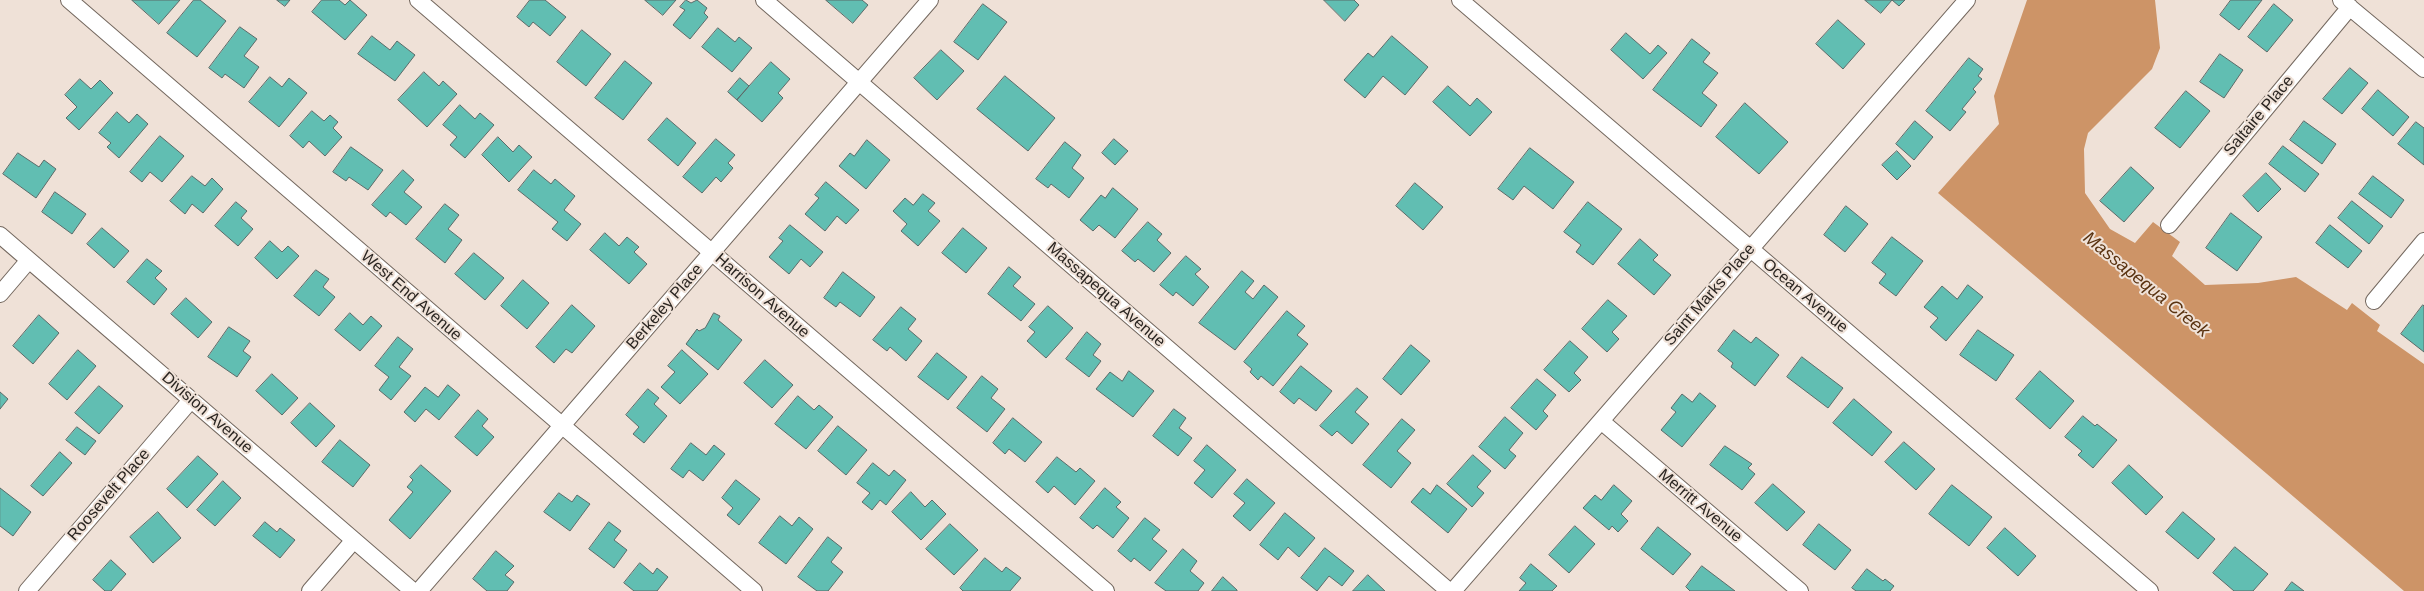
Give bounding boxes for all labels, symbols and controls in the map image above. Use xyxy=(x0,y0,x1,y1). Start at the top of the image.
street label: Saltaire Place xyxy=(2220,72,2298,160)
water label: Massapequa Creek xyxy=(2079,227,2213,343)
street label: Massapequa Avenue xyxy=(1043,239,1169,351)
street label: Saint Marks Place xyxy=(1660,240,1760,350)
street label: West End Avenue xyxy=(357,247,465,345)
street label: Harrison Avenue xyxy=(711,250,813,342)
street label: Ocean Avenue xyxy=(1758,255,1852,337)
street label: Berkeley Place xyxy=(623,260,707,354)
street label: Division Avenue xyxy=(158,368,256,458)
street label: Roosevelt Place xyxy=(64,445,154,545)
street label: Merritt Avenue xyxy=(1654,465,1746,547)

